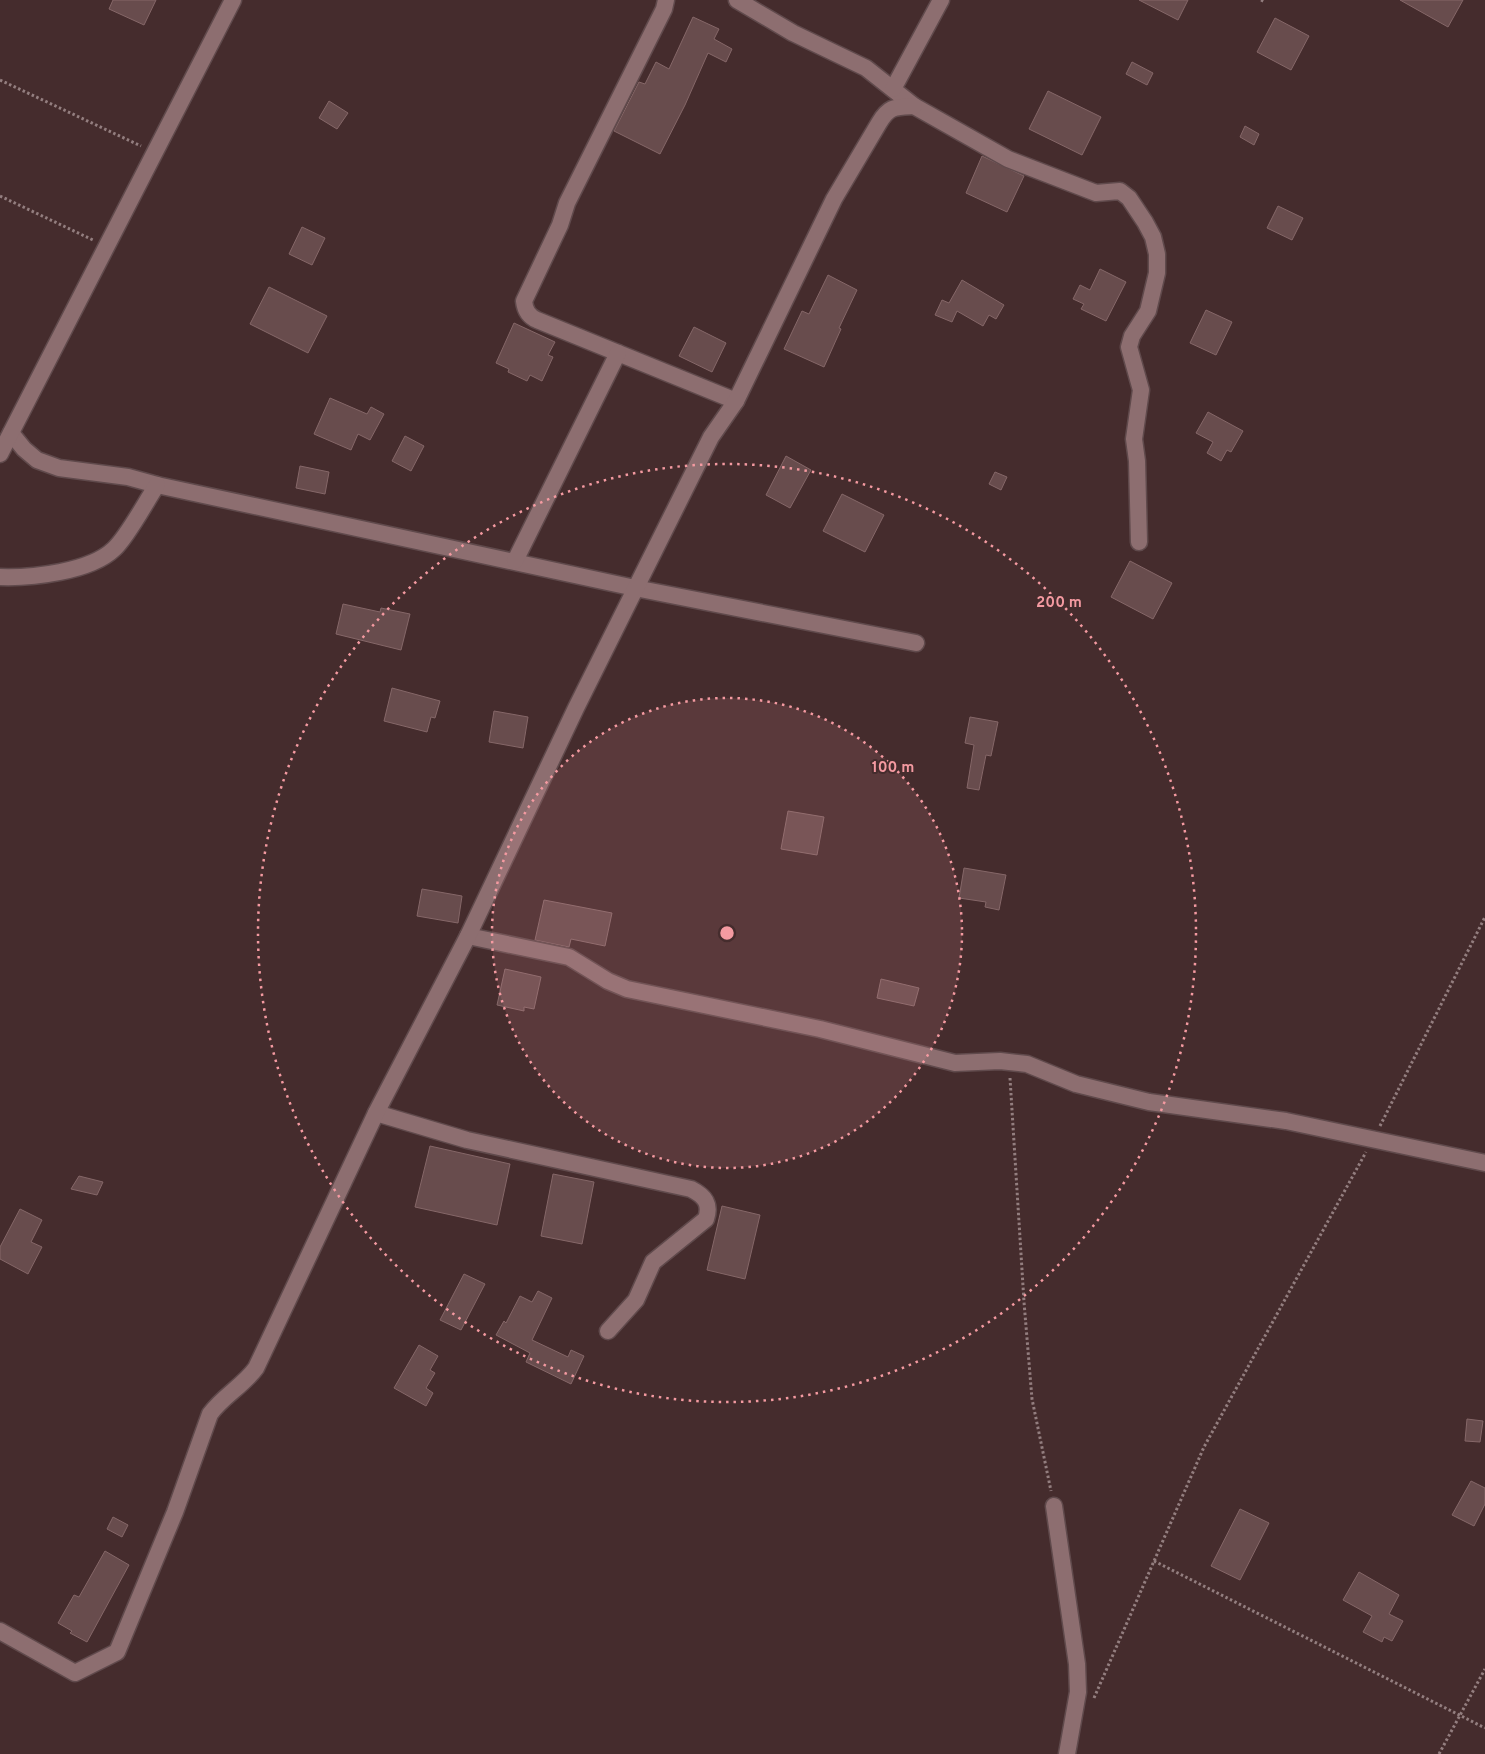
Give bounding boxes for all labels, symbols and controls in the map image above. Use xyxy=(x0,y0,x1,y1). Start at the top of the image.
text: 200 m xyxy=(1036,594,1082,613)
text: 100 m xyxy=(872,759,914,778)
centre of rings xyxy=(718,924,736,942)

